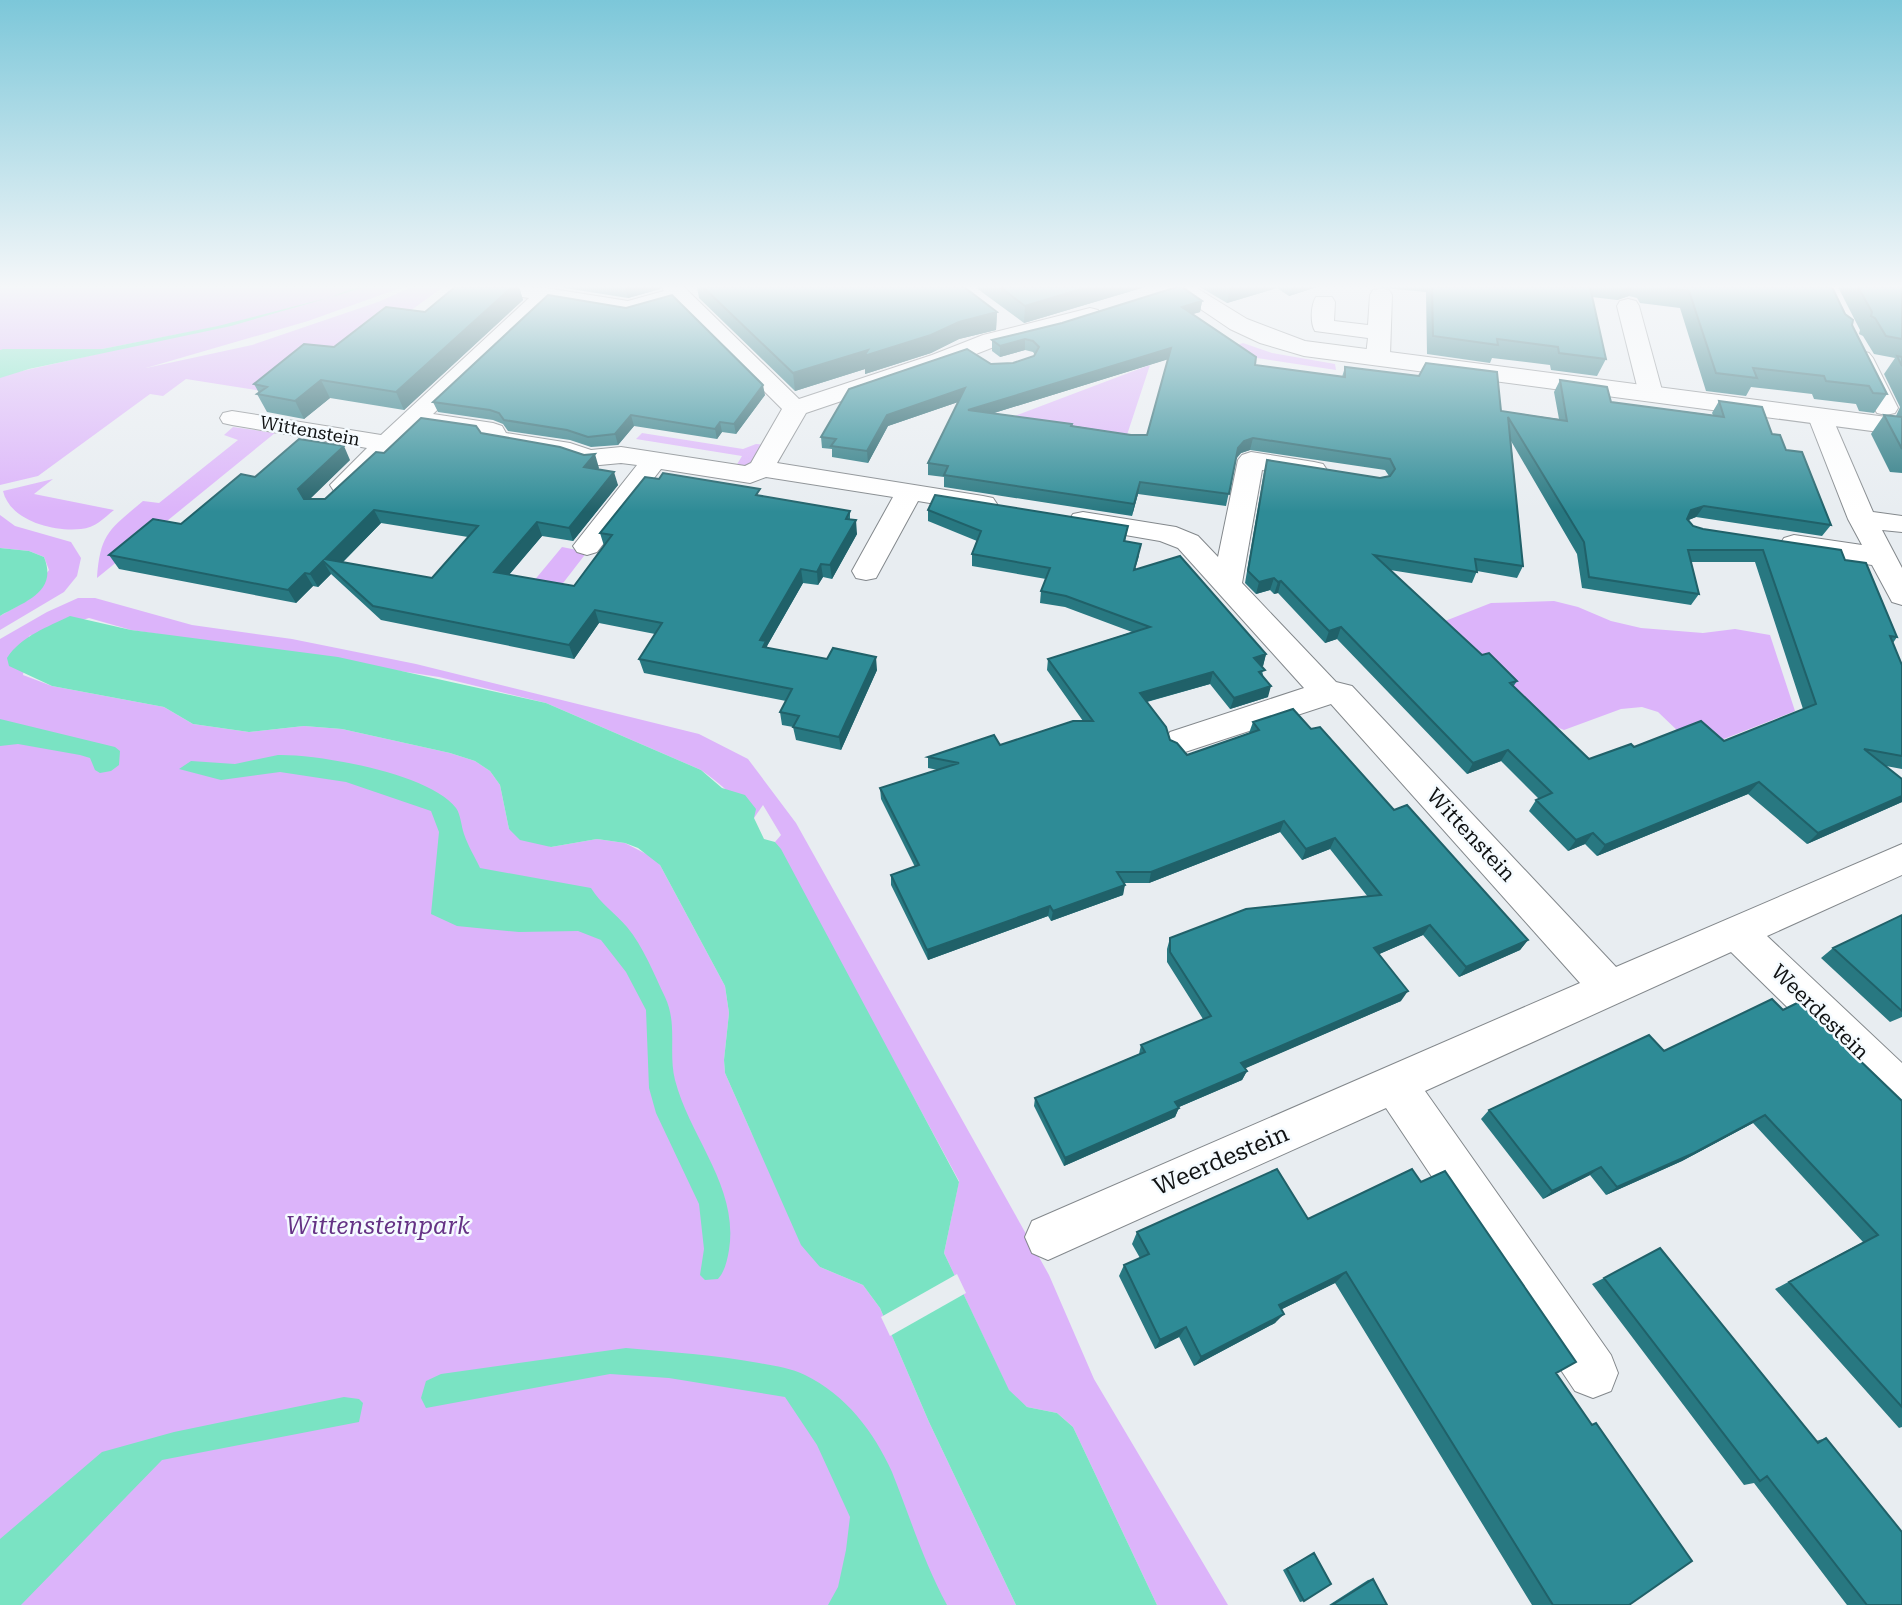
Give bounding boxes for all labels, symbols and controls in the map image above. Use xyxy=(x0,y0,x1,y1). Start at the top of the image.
street label: Wittenstein xyxy=(258,411,362,450)
street label: Wittenstein xyxy=(1422,784,1520,887)
street label: Weerdestein xyxy=(1766,959,1874,1065)
street label: Weerdestein xyxy=(1149,1119,1293,1201)
park label: Wittensteinpark xyxy=(286,1212,470,1240)

